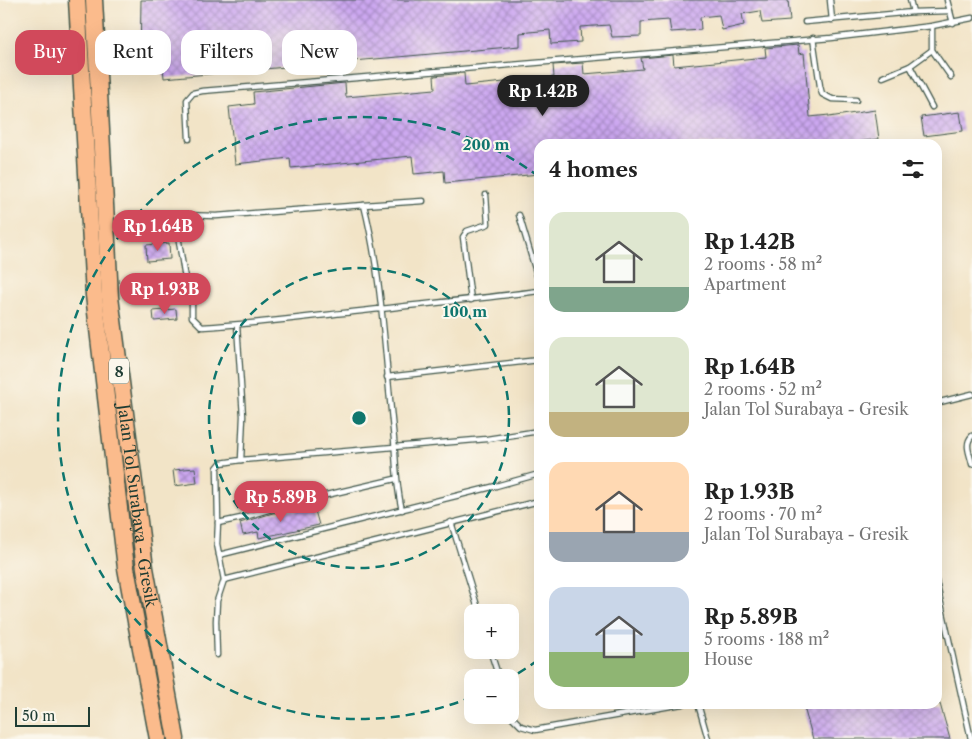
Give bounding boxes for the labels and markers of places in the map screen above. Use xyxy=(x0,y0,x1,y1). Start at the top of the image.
pin: Rp 1.42B xyxy=(491,74,595,117)
pin: Rp 1.64B xyxy=(106,210,210,252)
pin: Rp 1.93B xyxy=(113,272,217,315)
centre of rings xyxy=(350,409,368,427)
pin: Rp 5.89B xyxy=(229,480,333,523)

